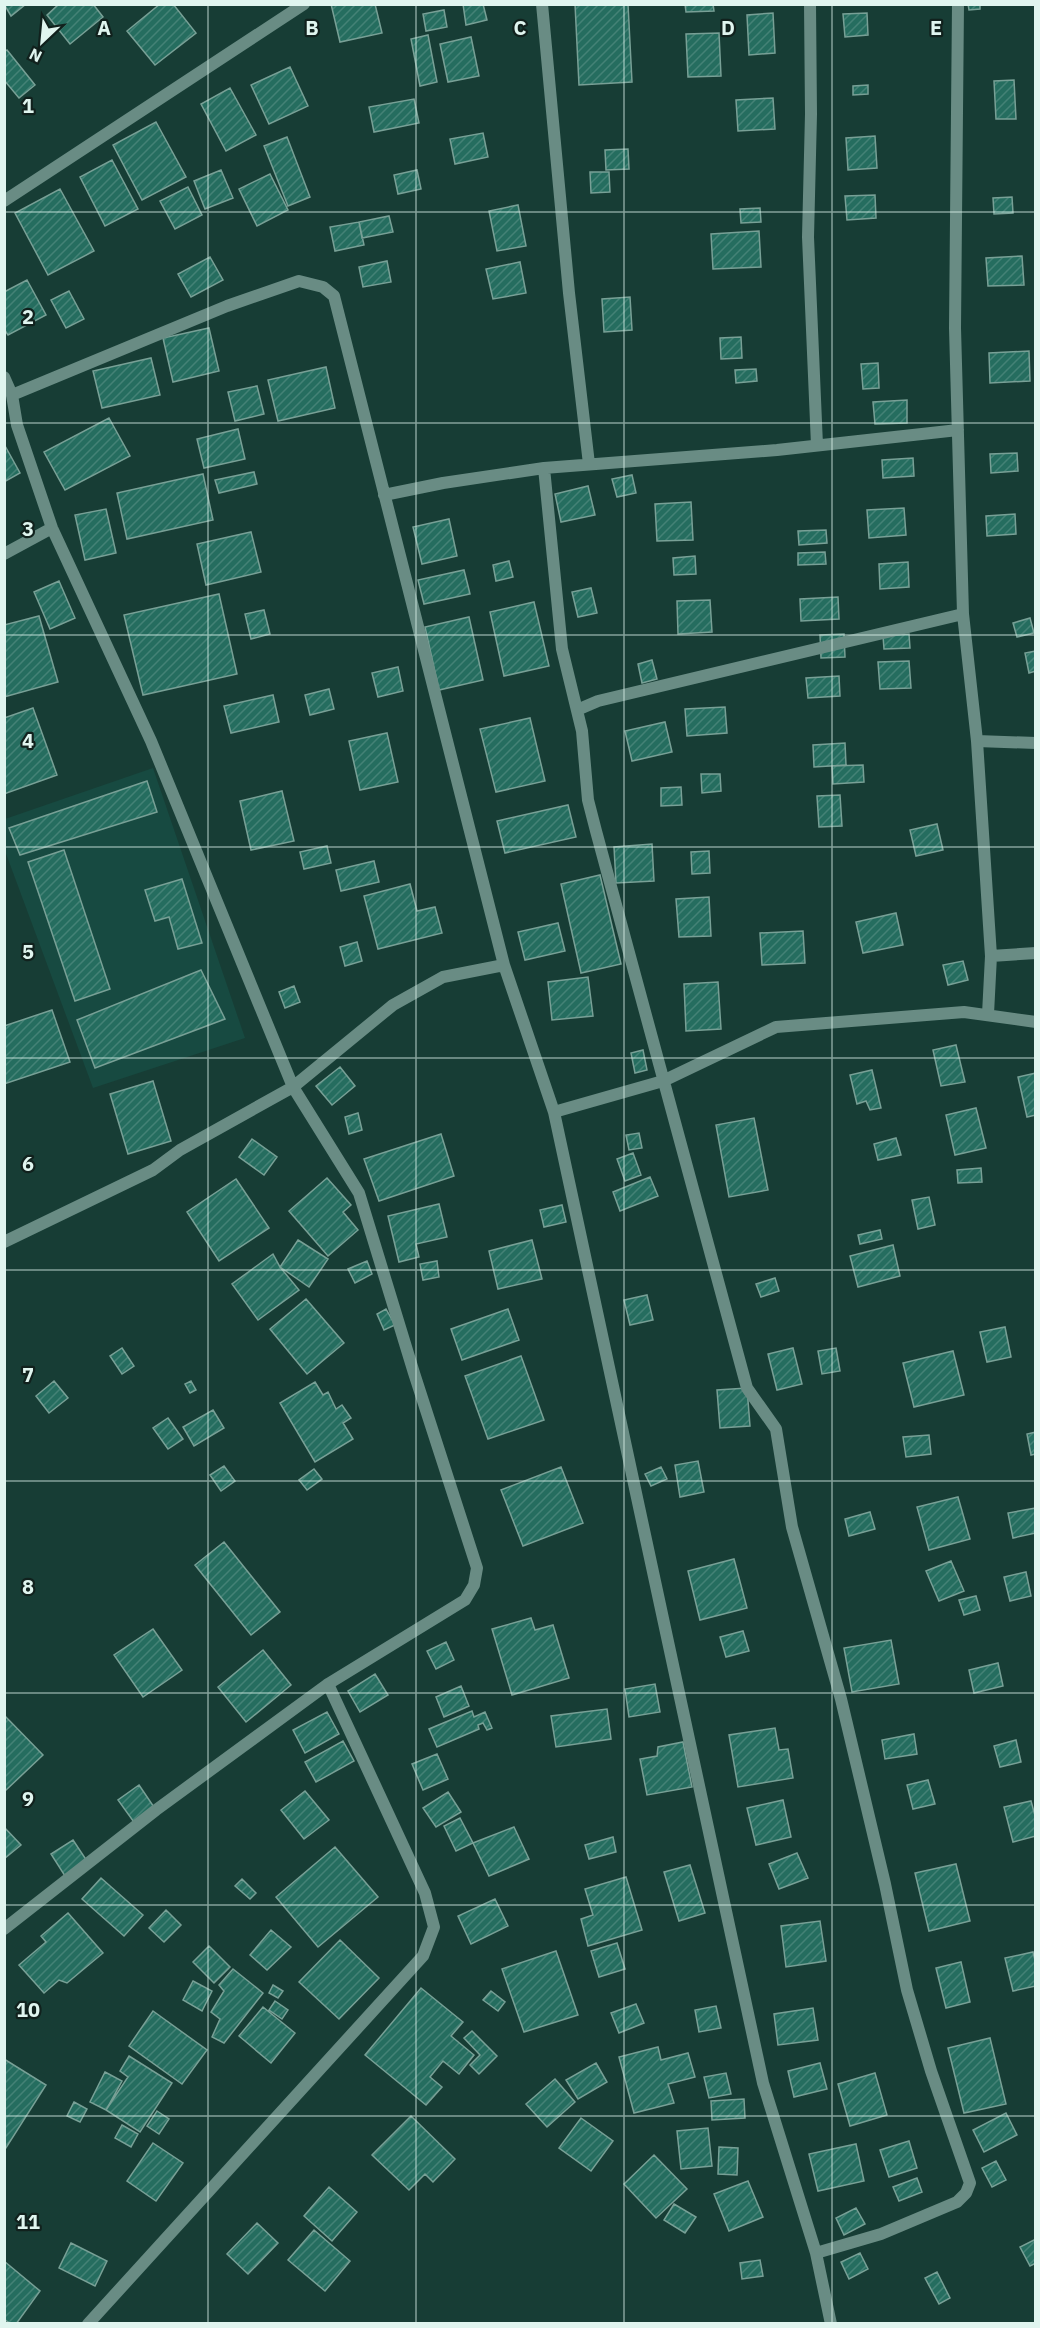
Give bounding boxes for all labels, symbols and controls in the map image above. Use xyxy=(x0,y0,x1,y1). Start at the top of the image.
north arrow xyxy=(12,12,72,72)
text: A xyxy=(97,14,111,41)
text: B xyxy=(305,14,319,41)
text: C xyxy=(513,14,527,41)
text: D xyxy=(721,14,735,41)
text: E xyxy=(930,14,942,41)
text: N xyxy=(26,44,45,67)
text: 1 xyxy=(22,92,34,119)
text: 2 xyxy=(22,303,34,330)
text: 3 xyxy=(22,515,34,542)
text: 4 xyxy=(22,727,34,754)
text: 5 xyxy=(22,938,34,965)
text: 6 xyxy=(22,1150,34,1177)
text: 7 xyxy=(22,1361,34,1388)
text: 8 xyxy=(22,1573,34,1600)
text: 9 xyxy=(22,1785,34,1812)
text: 10 xyxy=(16,1996,40,2023)
text: 11 xyxy=(16,2208,40,2235)

